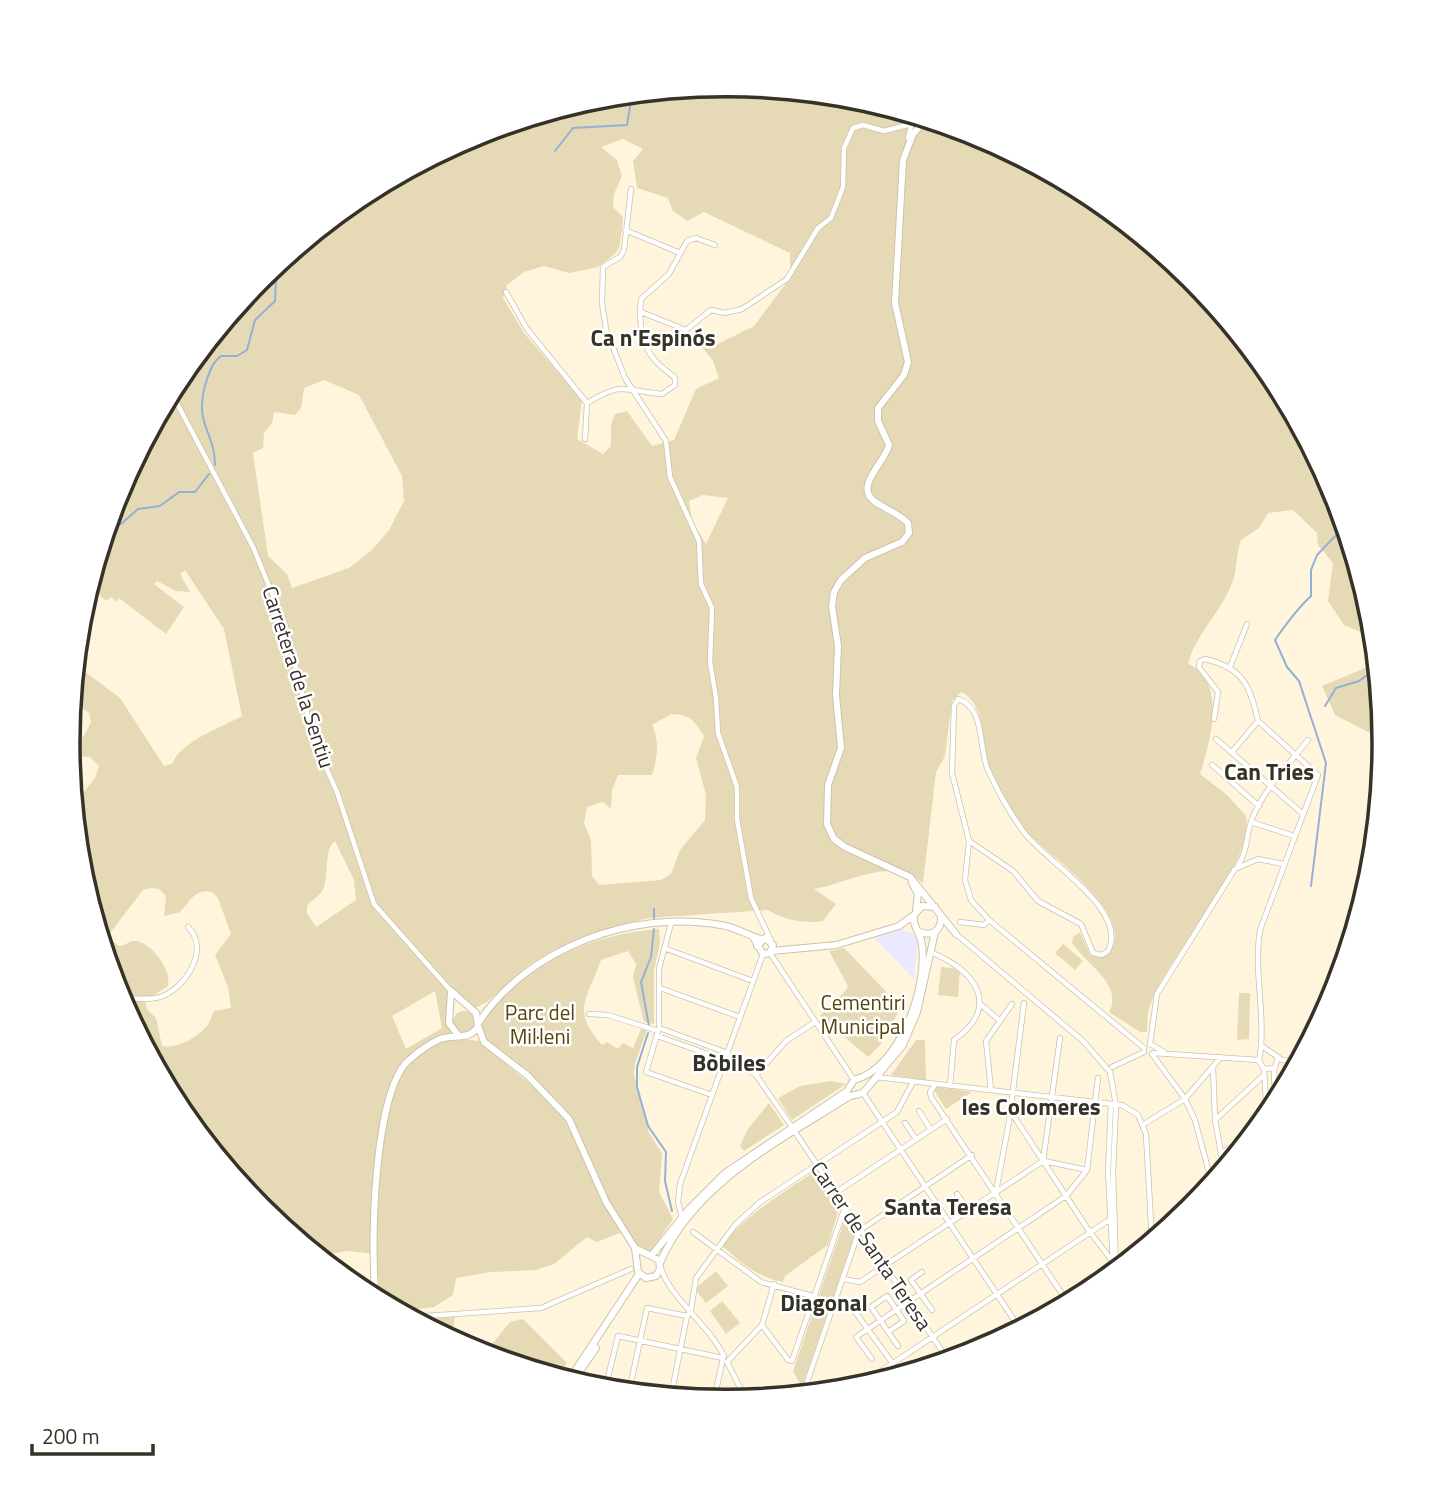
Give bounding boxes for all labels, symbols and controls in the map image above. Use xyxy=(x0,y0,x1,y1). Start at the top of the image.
district label: Ca n'Espinós xyxy=(590,320,716,355)
street label: Carretera de la Sentiu xyxy=(254,581,344,772)
district label: Can Tries xyxy=(1224,754,1314,789)
park label: Cementiri Municipal xyxy=(820,986,906,1042)
park label: Parc del Mil·leni xyxy=(505,996,575,1052)
district label: Bòbiles xyxy=(692,1045,766,1080)
district label: les Colomeres xyxy=(961,1089,1101,1124)
street label: Carrer de Santa Teresa xyxy=(803,1154,941,1337)
district label: Santa Teresa xyxy=(884,1189,1012,1224)
district label: Diagonal xyxy=(780,1285,868,1320)
scale bar xyxy=(32,1412,152,1456)
text: 200 m xyxy=(42,1420,99,1452)

